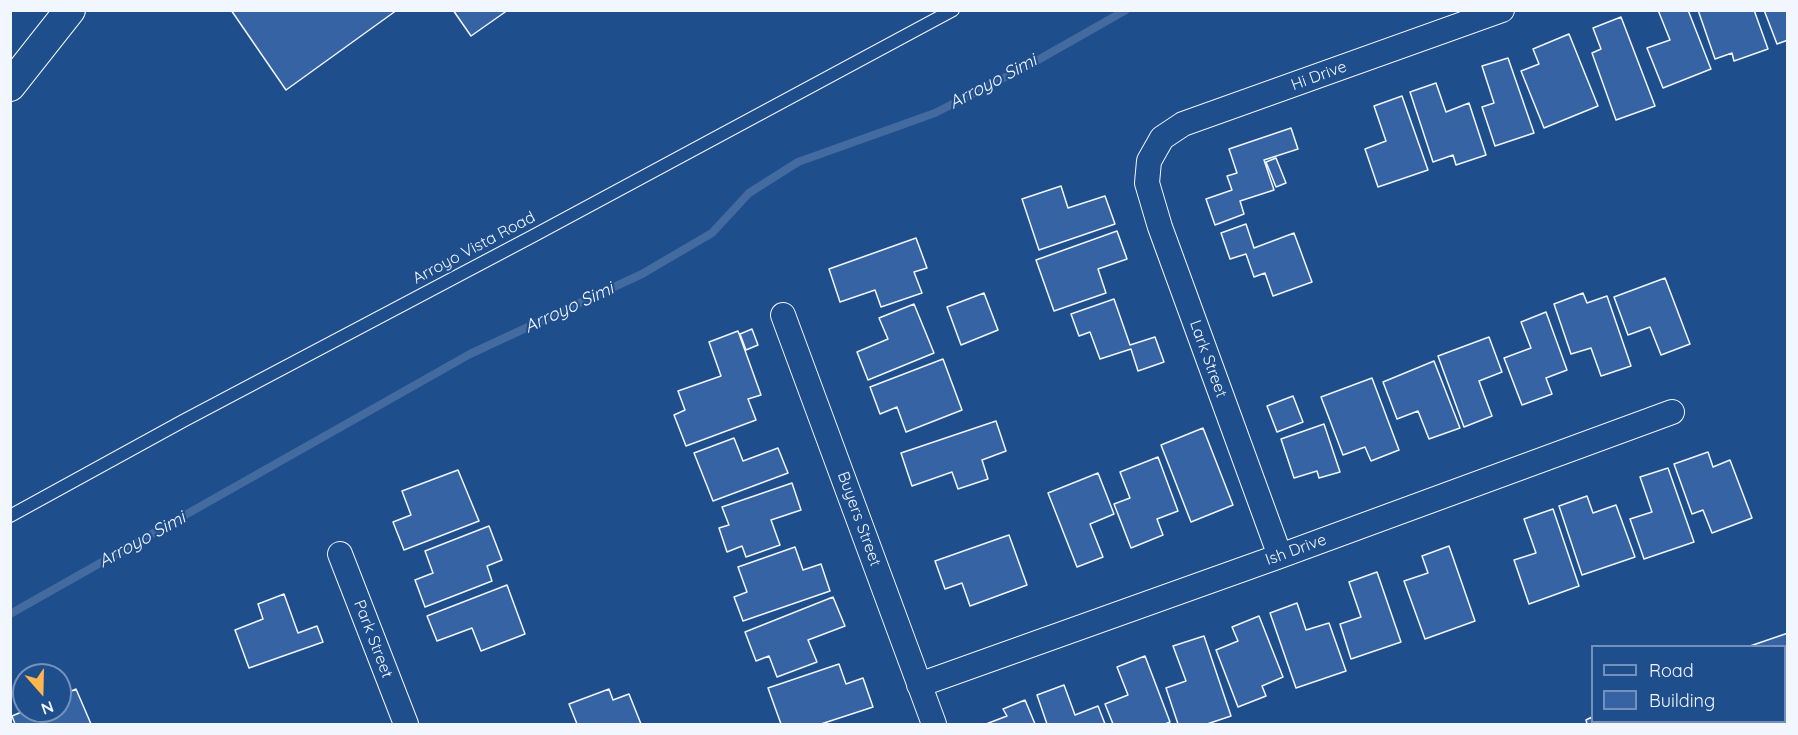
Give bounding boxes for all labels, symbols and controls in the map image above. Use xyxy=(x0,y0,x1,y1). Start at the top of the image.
water label: Arroyo Simi xyxy=(945,50,1041,114)
street label: Hi Drive xyxy=(1289,57,1349,95)
street label: Arroyo Vista Road xyxy=(410,208,538,288)
water label: Arroyo Simi xyxy=(521,278,617,338)
street label: Lark Street xyxy=(1185,318,1231,400)
street label: Buyers Street xyxy=(833,469,885,569)
water label: Arroyo Simi xyxy=(95,507,189,573)
street label: Ish Drive xyxy=(1263,530,1329,570)
street label: Park Street xyxy=(349,597,397,681)
legend xyxy=(1591,645,1786,723)
text: Road xyxy=(1649,659,1694,682)
north arrow xyxy=(12,663,72,723)
text: Building xyxy=(1649,689,1715,712)
text: N xyxy=(39,697,56,719)

